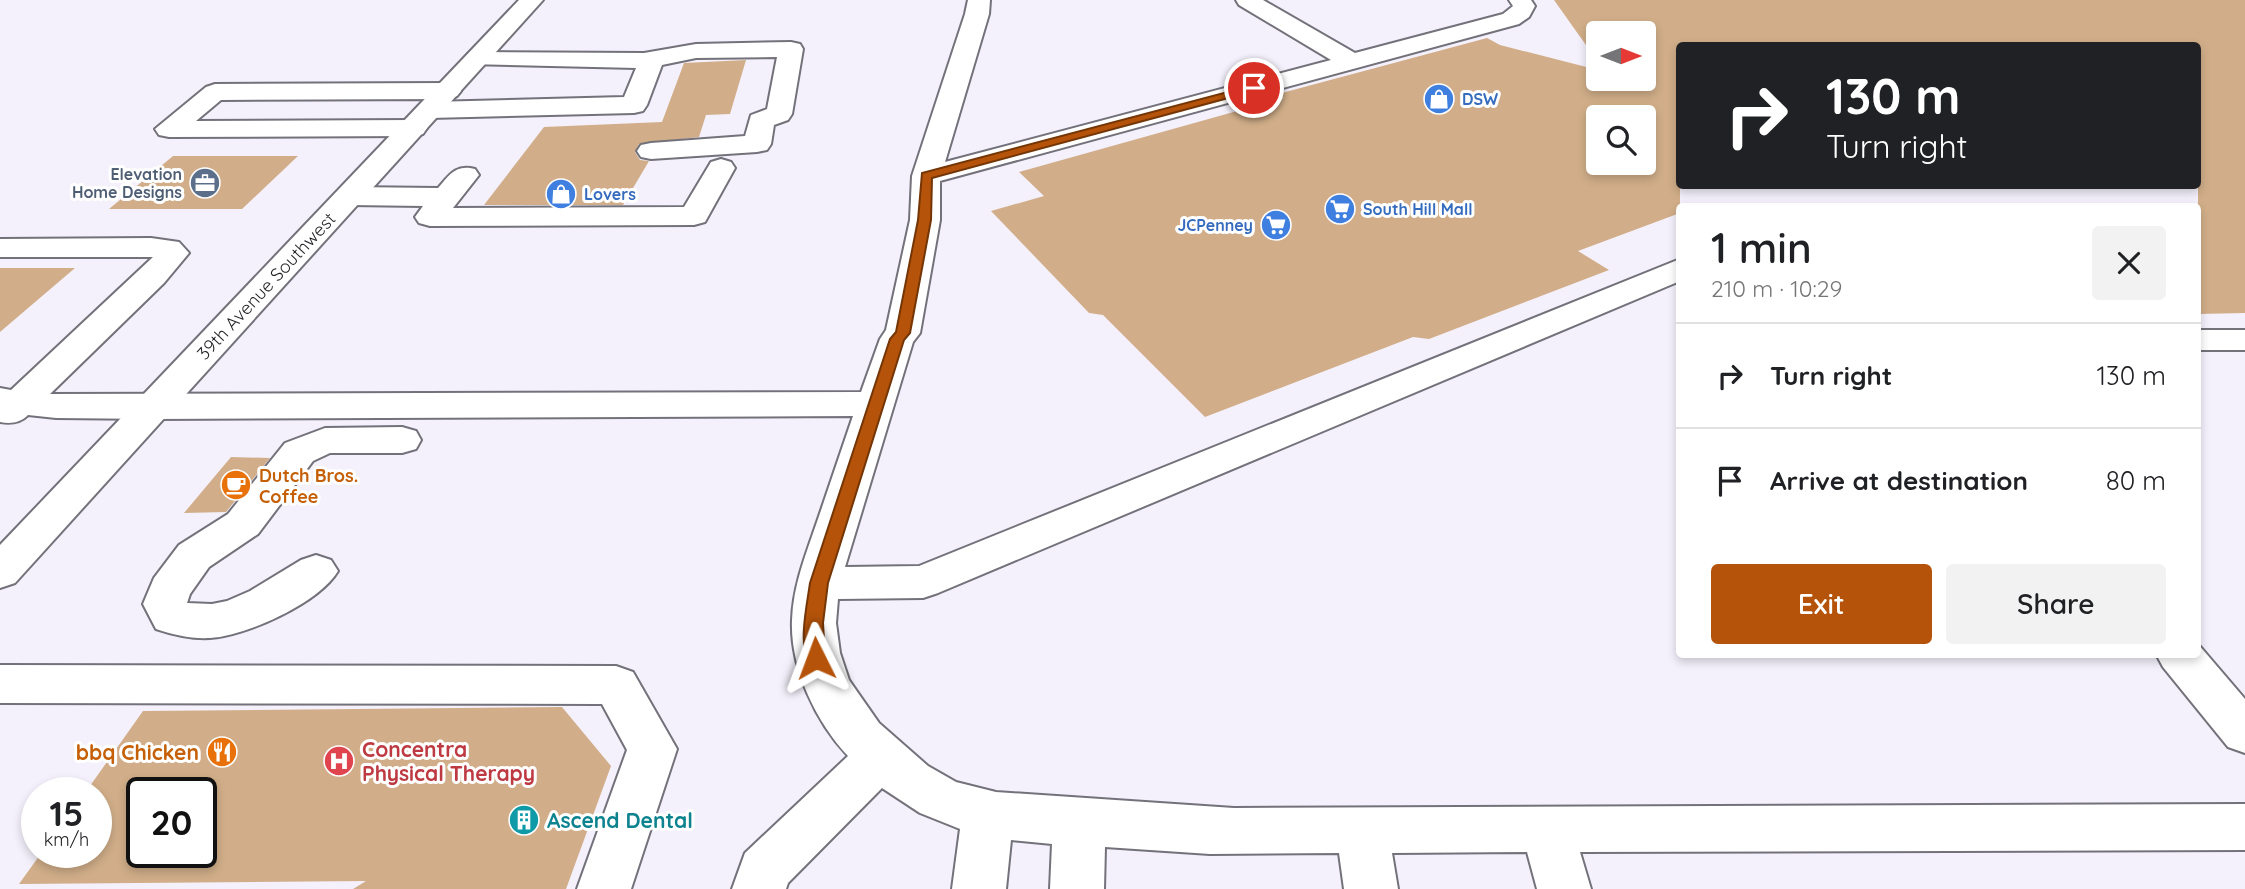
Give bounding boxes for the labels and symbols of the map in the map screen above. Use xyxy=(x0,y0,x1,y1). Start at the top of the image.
north arrow xyxy=(1586,21,1656,91)
pin xyxy=(1224,58,1284,118)
shop icon: DSW xyxy=(1422,82,1456,116)
place label: DSW xyxy=(1462,89,1498,109)
place label: Elevation Home Designs xyxy=(72,164,182,202)
office icon: Elevation Home Designs xyxy=(188,166,222,200)
shop icon: Lovers xyxy=(544,177,578,211)
place label: Lovers xyxy=(584,184,636,204)
supermarket icon: South Hill Mall xyxy=(1323,192,1357,226)
place label: South Hill Mall xyxy=(1363,199,1473,219)
street label: 39th Avenue Southwest xyxy=(192,208,340,364)
supermarket icon: JCPenney xyxy=(1259,208,1293,242)
place label: JCPenney xyxy=(1177,215,1253,235)
place label: Dutch Bros. Coffee xyxy=(259,464,358,508)
cafe icon: Dutch Bros. Coffee xyxy=(219,468,253,502)
position arrow xyxy=(779,621,853,695)
restaurant icon: bbq Chicken xyxy=(205,735,239,769)
place label: Concentra Physical Therapy xyxy=(362,736,535,786)
place label: bbq Chicken xyxy=(76,739,199,765)
hospital icon: Concentra Physical Therapy xyxy=(322,744,356,778)
speed limit sign: 20 xyxy=(126,777,217,868)
building icon: Ascend Dental xyxy=(507,803,541,837)
place label: Ascend Dental xyxy=(547,807,693,833)

